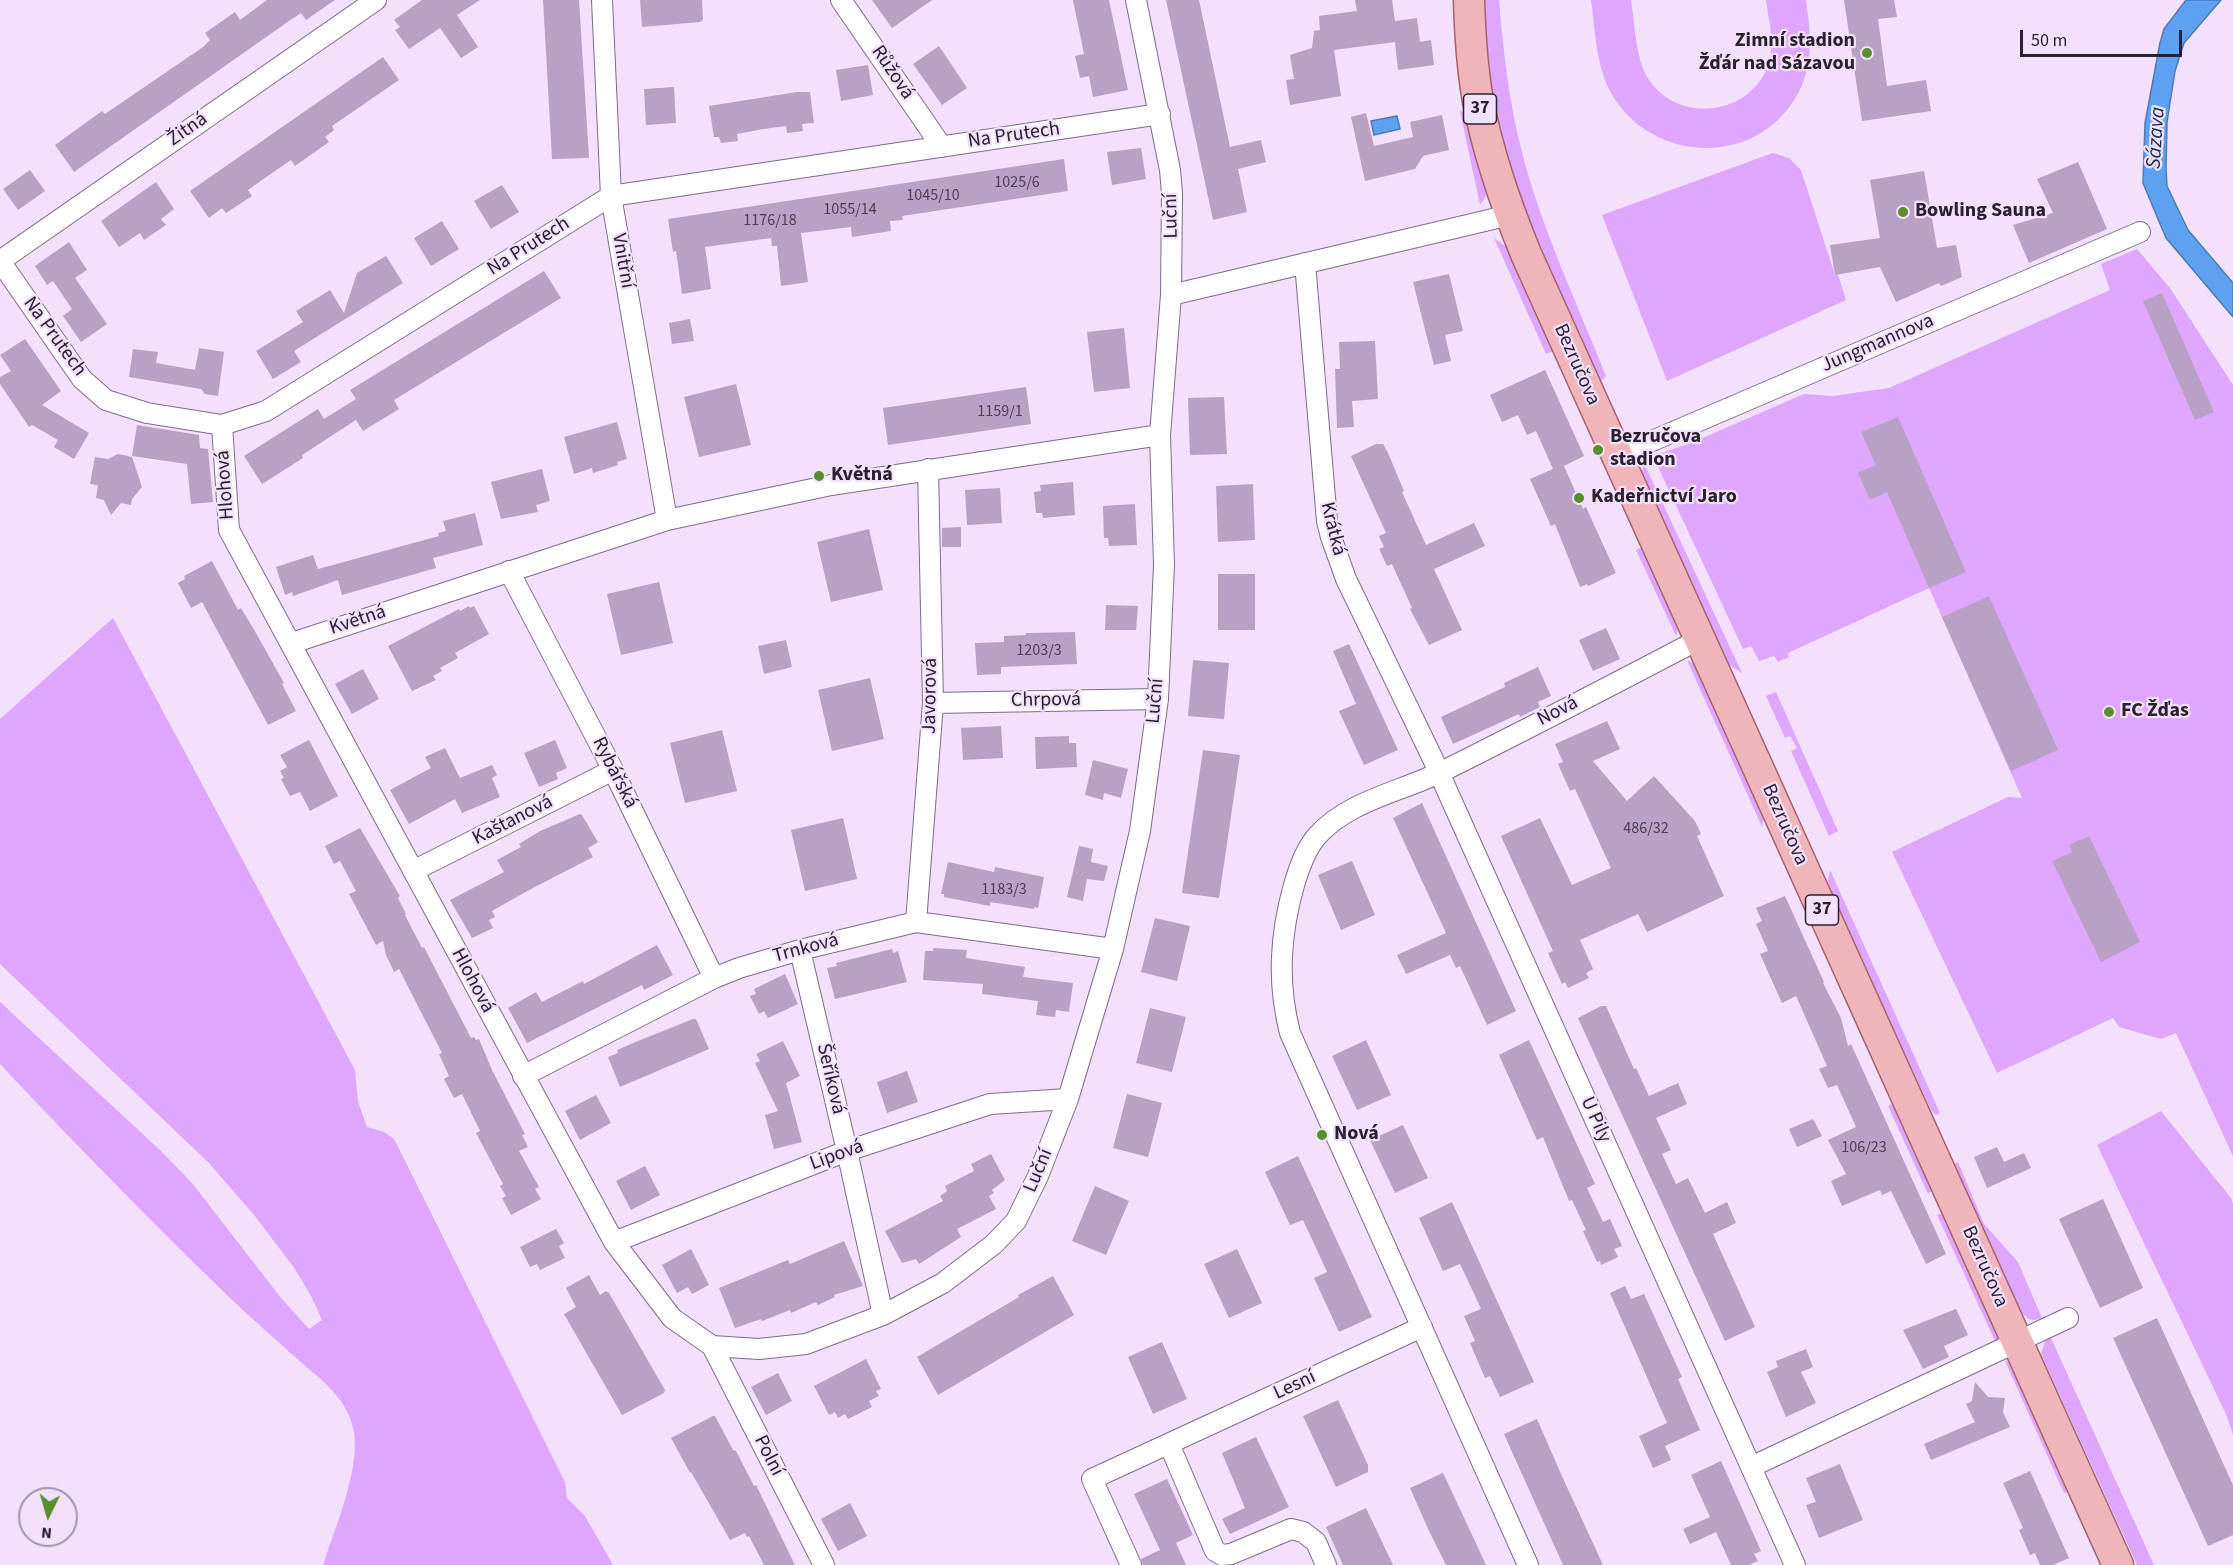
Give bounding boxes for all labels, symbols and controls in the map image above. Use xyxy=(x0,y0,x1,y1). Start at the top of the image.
scale bar xyxy=(2023,18,2185,56)
text: 50 m xyxy=(2031,28,2067,53)
place label: Zimní stadion Žďár nad Sázavou xyxy=(1699,30,1855,77)
street label: Růžová xyxy=(865,41,919,105)
marker: Zimní stadion Žďár nad Sázavou xyxy=(1860,46,1874,60)
road number: 37 xyxy=(1464,94,1496,124)
water label: Sázava xyxy=(2142,106,2172,170)
street label: Žitná xyxy=(163,108,213,152)
street label: Na Prutech xyxy=(966,118,1062,154)
house number: 1025/6 xyxy=(994,173,1040,193)
house number: 1045/10 xyxy=(906,186,960,206)
street label: Luční xyxy=(1160,193,1184,239)
house number: 1055/14 xyxy=(823,200,877,220)
place label: Bowling Sauna xyxy=(1915,200,2046,224)
marker: Bowling Sauna xyxy=(1896,205,1910,219)
house number: 1176/18 xyxy=(743,211,797,231)
street label: Na Prutech xyxy=(483,212,575,282)
street label: Vnitřní xyxy=(605,232,639,290)
street label: Na Prutech xyxy=(17,293,91,381)
street label: Jungmannova xyxy=(1818,310,1938,378)
street label: Bezručova xyxy=(1547,321,1605,409)
house number: 1159/1 xyxy=(977,402,1023,422)
place label: Bezručova stadion xyxy=(1610,426,1701,473)
marker: Bezručova stadion xyxy=(1591,443,1605,457)
street label: Hlohová xyxy=(212,449,240,521)
place label: Květná xyxy=(831,464,893,488)
marker: Květná xyxy=(812,469,826,483)
place label: Kadeřnictví Jaro xyxy=(1591,486,1737,510)
marker: Kadeřnictví Jaro xyxy=(1572,491,1586,505)
street label: Krátká xyxy=(1314,500,1350,558)
street label: Květná xyxy=(327,601,389,641)
house number: 1203/3 xyxy=(1016,641,1062,661)
street label: Javorová xyxy=(918,658,944,734)
street label: Luční xyxy=(1142,677,1170,725)
street label: Chrpová xyxy=(1011,688,1081,714)
street label: Nová xyxy=(1534,692,1582,732)
place label: FC Žďas xyxy=(2121,700,2189,724)
marker: FC Žďas xyxy=(2102,705,2116,719)
street label: Rybářská xyxy=(586,733,642,813)
street label: Bezručova xyxy=(1755,781,1813,869)
street label: Kaštanová xyxy=(469,791,557,851)
house number: 486/32 xyxy=(1623,819,1669,839)
house number: 1183/3 xyxy=(981,880,1027,900)
road number: 37 xyxy=(1806,895,1838,925)
street label: Trnková xyxy=(771,929,841,969)
street label: Hlohová xyxy=(445,945,499,1017)
street label: Šeříková xyxy=(810,1041,850,1117)
street label: U Pily xyxy=(1574,1093,1616,1147)
place label: Nová xyxy=(1334,1123,1379,1147)
marker: Nová xyxy=(1315,1128,1329,1142)
street label: Lipová xyxy=(807,1135,867,1177)
house number: 106/23 xyxy=(1841,1138,1887,1158)
street label: Luční xyxy=(1019,1145,1059,1197)
street label: Bezručova xyxy=(1955,1223,2013,1311)
street label: Lesní xyxy=(1270,1366,1320,1406)
street label: Polní xyxy=(748,1432,788,1480)
north arrow xyxy=(18,1487,78,1547)
text: N xyxy=(40,1522,53,1544)

